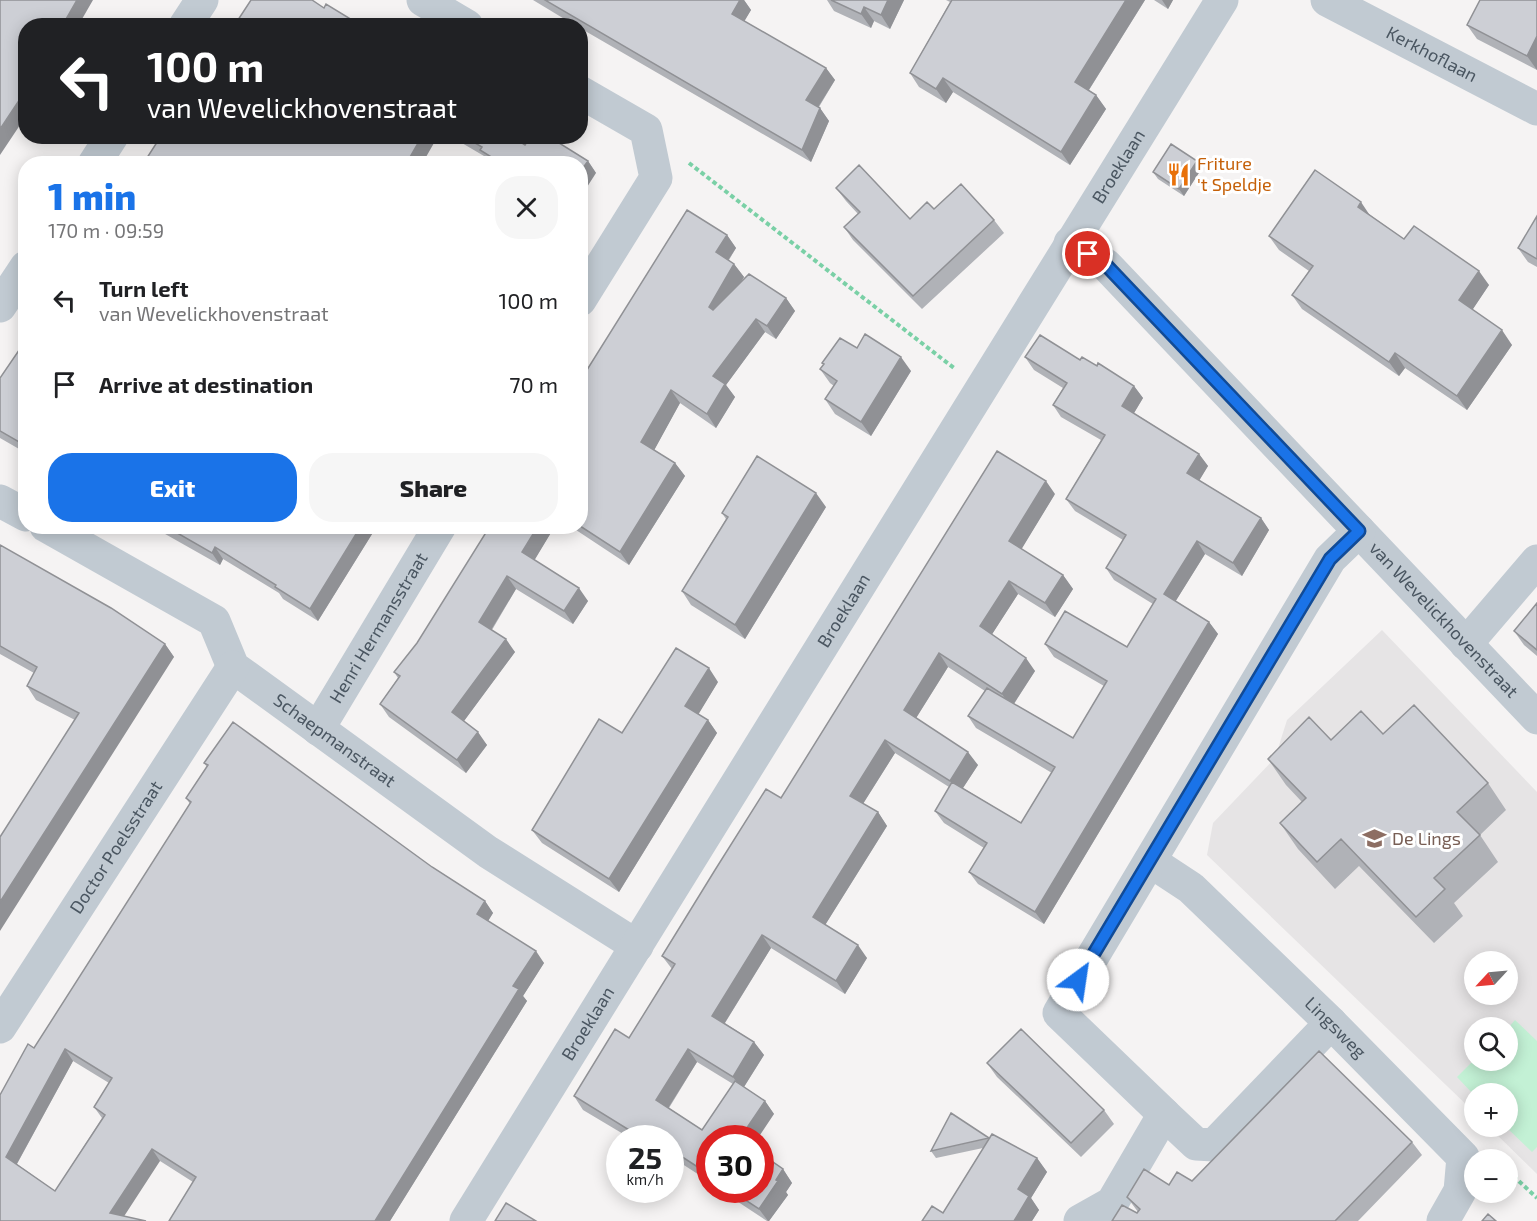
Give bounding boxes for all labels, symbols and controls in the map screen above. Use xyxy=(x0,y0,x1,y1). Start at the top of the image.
street label: Kerkhoflaan xyxy=(1383,21,1481,86)
text: 100 m xyxy=(147,40,264,90)
icon: left xyxy=(48,42,126,120)
text: van Wevelickhovenstraat xyxy=(147,91,457,123)
street label: Broeklaan xyxy=(1087,125,1149,207)
place label: Friture 't Speldje xyxy=(1197,152,1272,195)
restaurant icon: Friture 't Speldje xyxy=(1166,161,1192,187)
text: 1 min xyxy=(48,174,136,217)
button: close xyxy=(495,176,558,239)
text: 170 m · 09:59 xyxy=(48,218,164,242)
pin xyxy=(1062,228,1113,279)
icon: arrive xyxy=(1071,237,1104,270)
text: Turn left xyxy=(99,275,188,301)
icon: left xyxy=(48,284,81,317)
text: 100 m xyxy=(499,287,558,313)
text: van Wevelickhovenstraat xyxy=(99,301,329,325)
icon: arrive xyxy=(48,368,81,401)
text: Arrive at destination xyxy=(99,371,313,397)
text: 70 m xyxy=(509,371,558,397)
button: Exit xyxy=(48,453,297,522)
button: Share xyxy=(309,453,558,522)
street label: van Wevelickhovenstraat xyxy=(1365,537,1524,702)
street label: Henri Hermansstraat xyxy=(324,548,432,707)
street label: Broeklaan xyxy=(812,569,874,651)
street label: Schaepmanstraat xyxy=(270,688,400,791)
street label: Doctor Poelsstraat xyxy=(64,776,167,917)
school or university icon: De Lings xyxy=(1361,826,1387,852)
place label: De Lings xyxy=(1392,827,1461,849)
position arrow xyxy=(1046,948,1110,1012)
north arrow xyxy=(1464,951,1518,1005)
map controls xyxy=(1464,951,1518,1203)
street label: Broeklaan xyxy=(556,982,618,1064)
street label: Lingsweg xyxy=(1301,992,1371,1062)
button: search xyxy=(1464,1017,1518,1071)
button: + xyxy=(1464,1083,1518,1137)
speed limit sign: 30 xyxy=(696,1125,774,1203)
text: 25 xyxy=(628,1139,662,1175)
button: − xyxy=(1464,1149,1518,1203)
text: km/h xyxy=(626,1170,664,1188)

